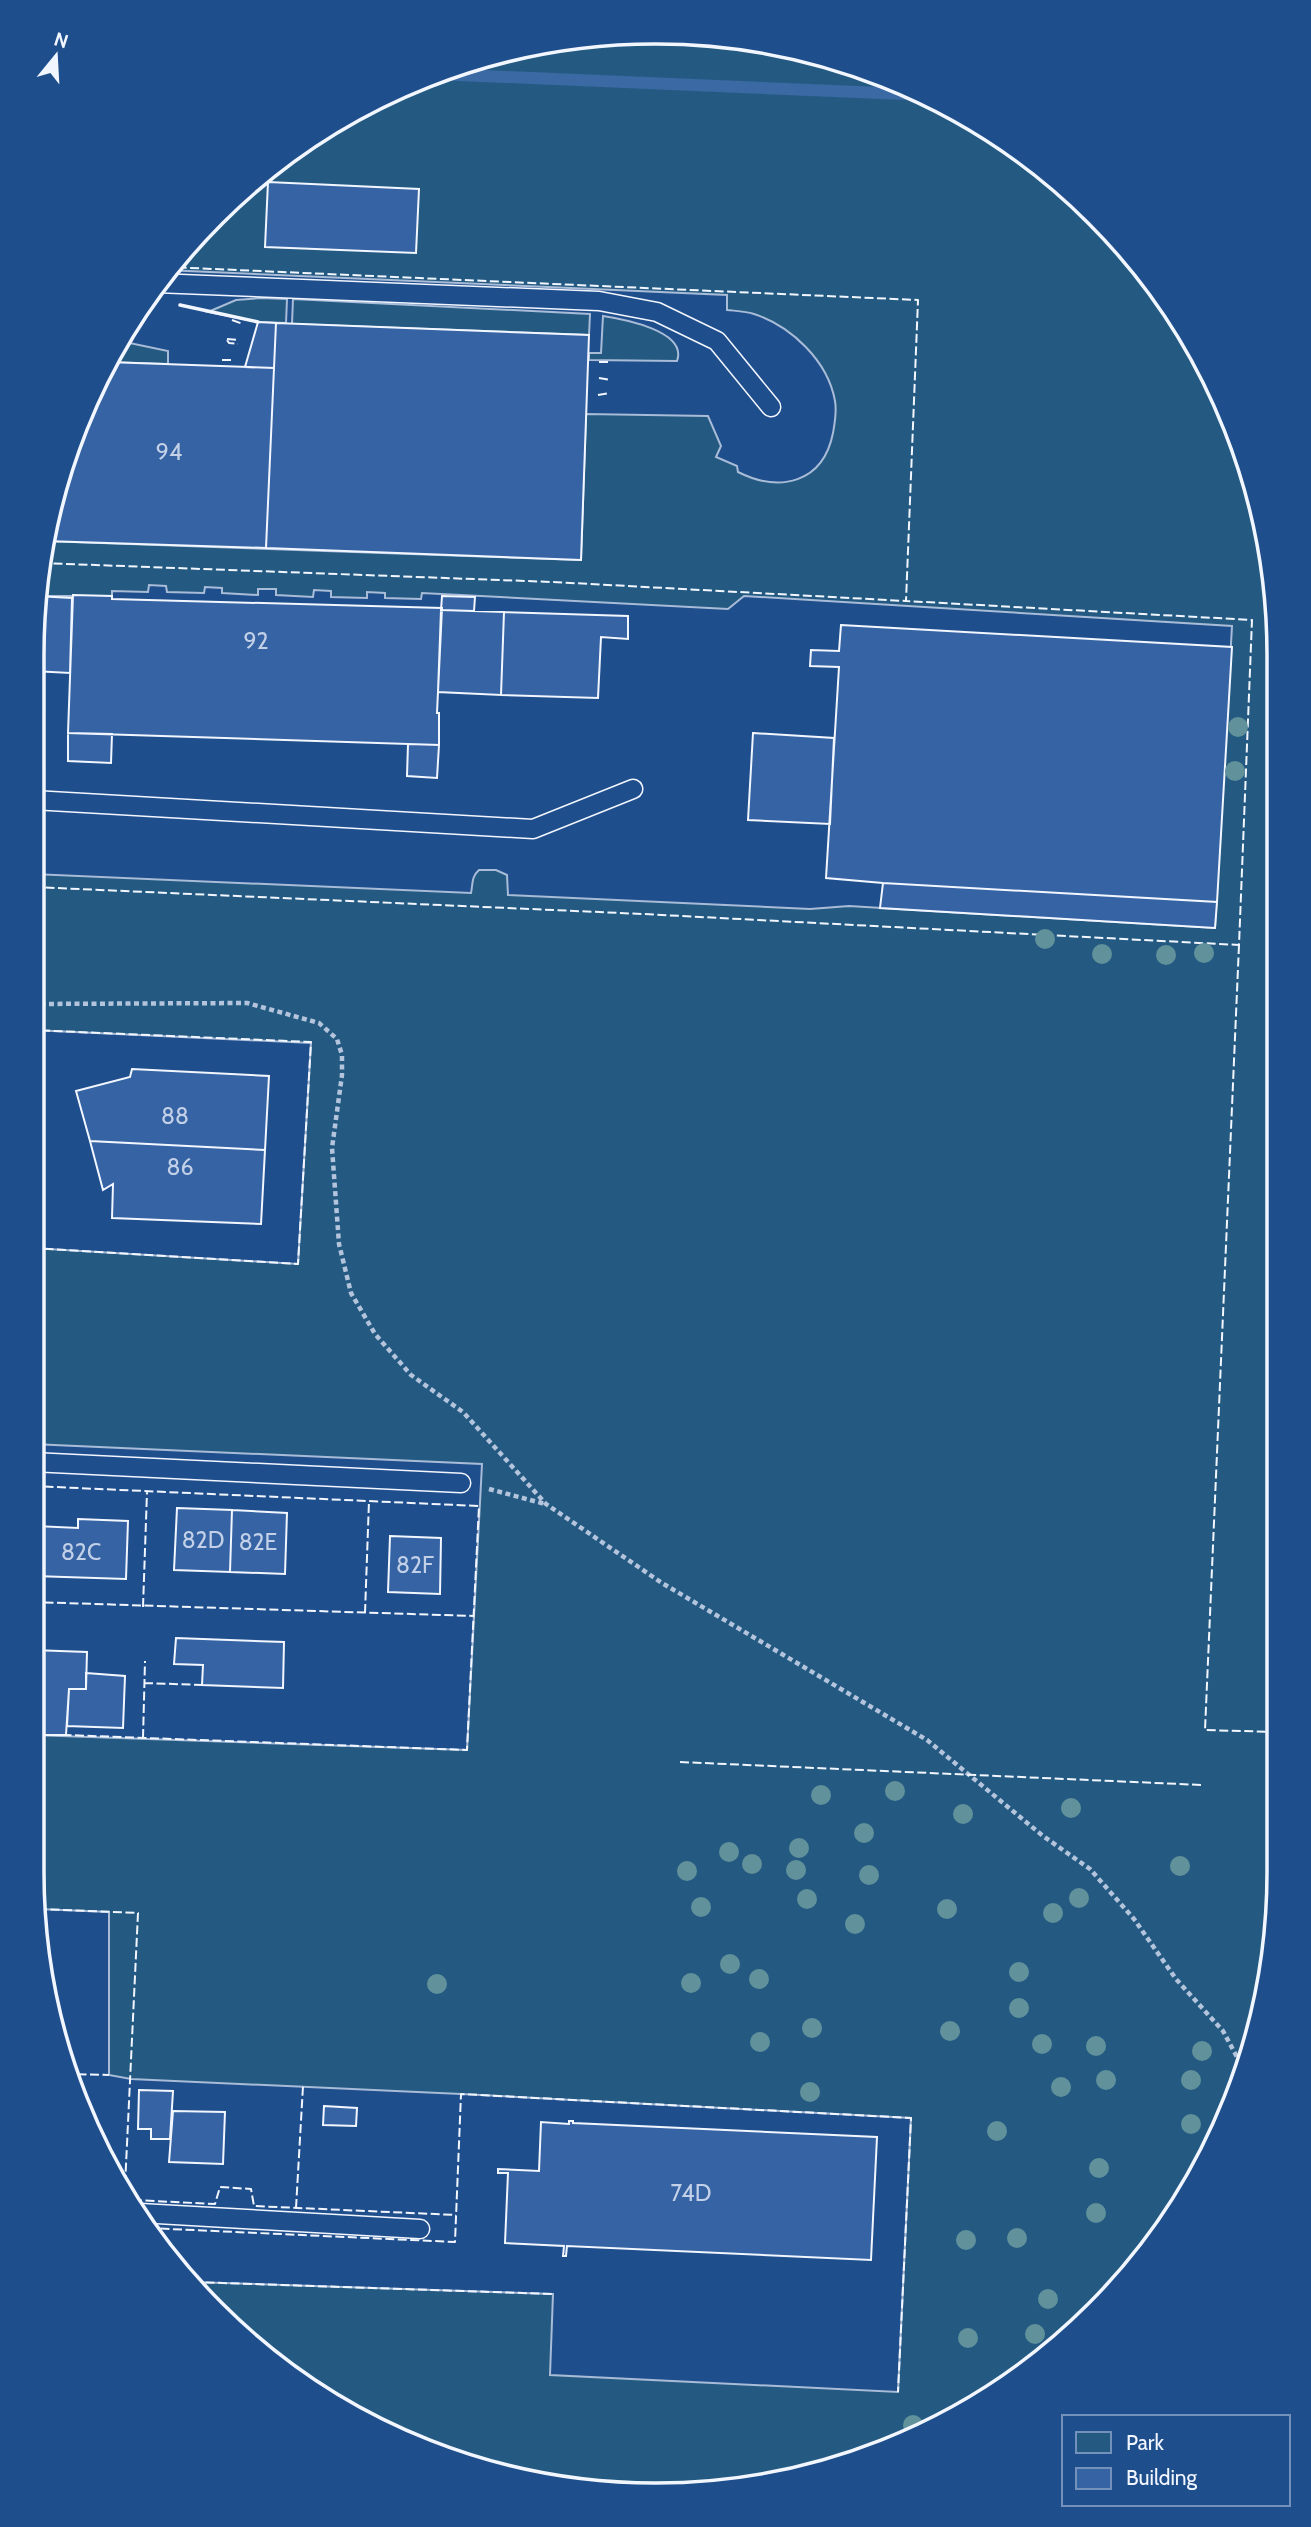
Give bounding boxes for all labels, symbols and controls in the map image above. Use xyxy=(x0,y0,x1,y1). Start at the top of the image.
north arrow xyxy=(21,21,91,91)
text: N xyxy=(51,27,71,53)
house number: 94 xyxy=(156,438,182,466)
house number: 92 xyxy=(243,627,269,655)
house number: 88 xyxy=(161,1102,189,1130)
house number: 86 xyxy=(166,1153,194,1181)
house number: 82D xyxy=(182,1526,224,1554)
house number: 82E xyxy=(239,1528,277,1556)
house number: 82C xyxy=(61,1538,101,1566)
house number: 82F xyxy=(396,1551,434,1579)
house number: 74D xyxy=(671,2179,711,2207)
legend xyxy=(1062,2415,1290,2506)
text: Park xyxy=(1126,2430,1164,2455)
text: Building xyxy=(1126,2465,1198,2490)

